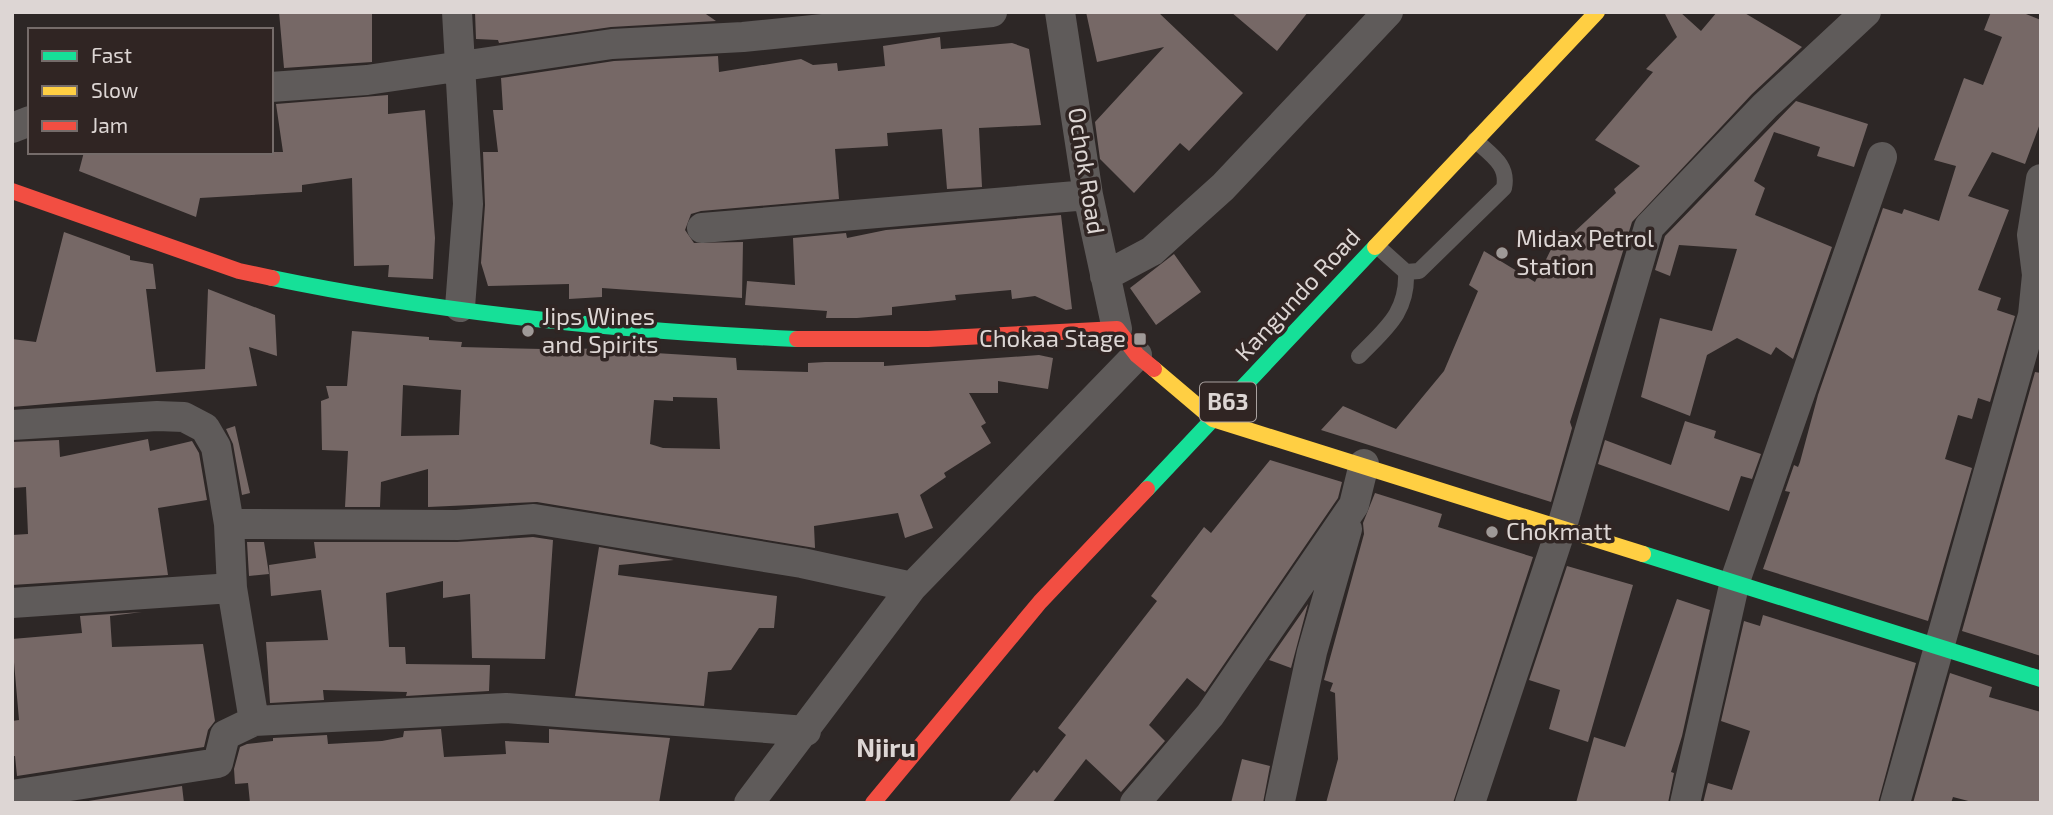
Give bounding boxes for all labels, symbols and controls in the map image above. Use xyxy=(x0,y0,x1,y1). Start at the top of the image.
legend xyxy=(28,28,273,154)
text: Fast xyxy=(91,42,132,67)
text: Slow xyxy=(91,77,138,102)
street label: Ochok Road xyxy=(1063,105,1112,236)
text: Jam xyxy=(91,112,128,137)
street label: Kangundo Road xyxy=(1228,222,1366,366)
place label: Midax Petrol Station xyxy=(1516,223,1654,280)
marker: Midax Petrol Station xyxy=(1494,245,1510,261)
place label: Jips Wines and Spirits xyxy=(542,301,658,358)
marker: Jips Wines and Spirits xyxy=(520,323,536,339)
place label: Chokaa Stage xyxy=(979,323,1126,352)
marker: Chokaa Stage xyxy=(1132,331,1148,347)
road number: B63 xyxy=(1200,382,1256,422)
place label: Chokmatt xyxy=(1506,516,1612,545)
marker: Chokmatt xyxy=(1484,524,1500,540)
district label: Njiru xyxy=(856,731,916,762)

